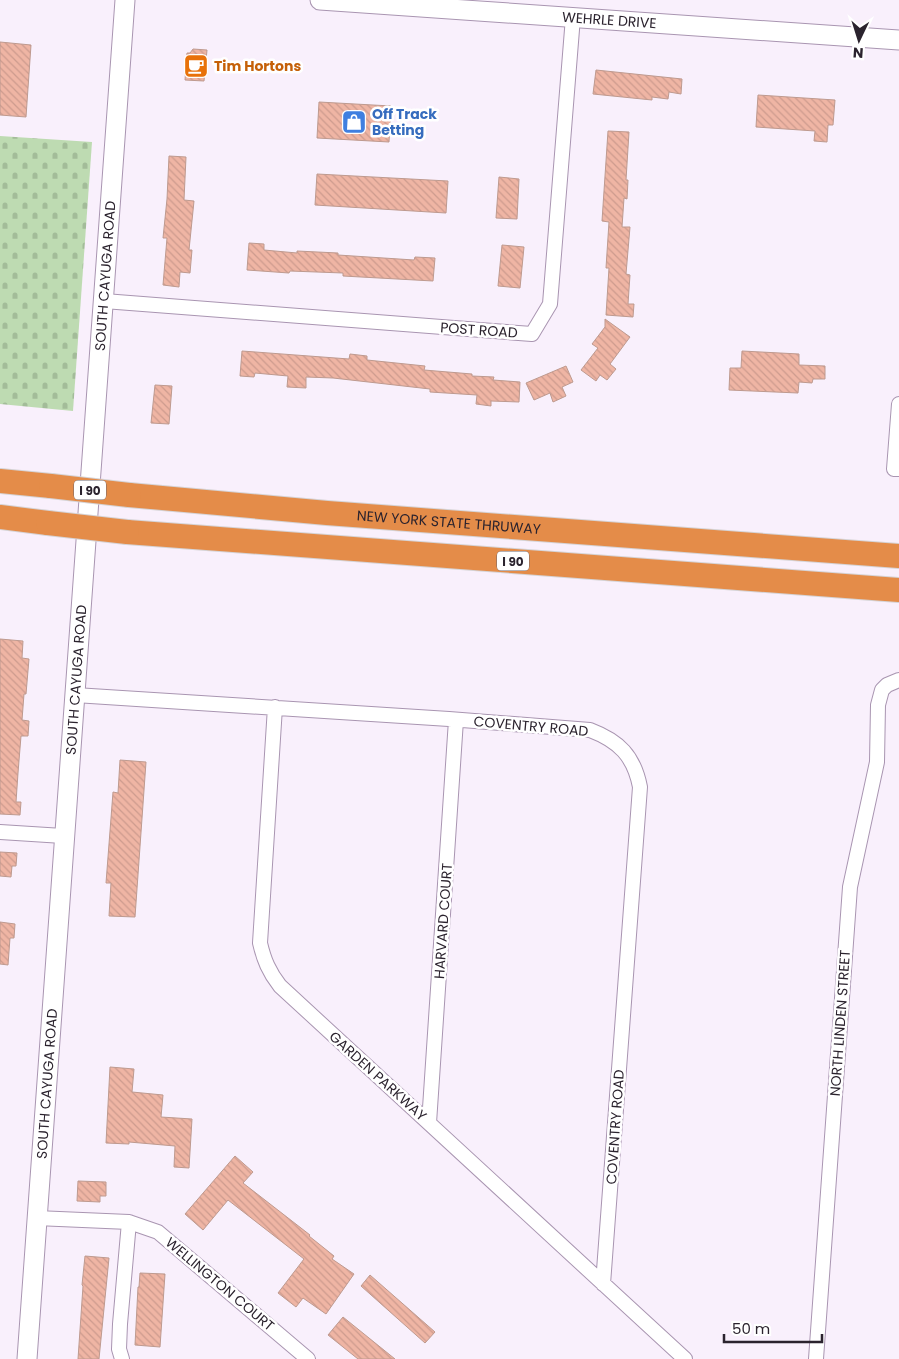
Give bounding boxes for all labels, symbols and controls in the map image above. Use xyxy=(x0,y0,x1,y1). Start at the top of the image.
street label: WEHRLE DRIVE xyxy=(561,7,657,33)
north arrow xyxy=(834,15,884,65)
text: N xyxy=(852,43,864,63)
cafe icon: Tim Hortons xyxy=(183,53,209,79)
place label: Tim Hortons xyxy=(214,56,301,76)
place label: Off Track Betting xyxy=(372,104,437,140)
shop icon: Off Track Betting xyxy=(341,109,367,135)
street label: SOUTH CAYUGA ROAD xyxy=(90,200,121,352)
street label: POST ROAD xyxy=(440,317,518,343)
road number: I 90 xyxy=(74,480,106,500)
street label: NEW YORK STATE THRUWAY xyxy=(356,505,542,539)
road number: I 90 xyxy=(497,552,529,570)
street label: SOUTH CAYUGA ROAD xyxy=(61,604,91,756)
street label: COVENTRY ROAD xyxy=(473,711,589,741)
street label: HARVARD COURT xyxy=(429,862,457,980)
street label: NORTH LINDEN STREET xyxy=(825,949,855,1097)
street label: SOUTH CAYUGA ROAD xyxy=(31,1008,62,1160)
street label: GARDEN PARKWAY xyxy=(325,1027,431,1125)
street label: COVENTRY ROAD xyxy=(601,1069,629,1185)
street label: WELLINGTON COURT xyxy=(161,1232,279,1336)
scale bar xyxy=(724,1312,822,1344)
text: 50 m xyxy=(732,1318,770,1339)

